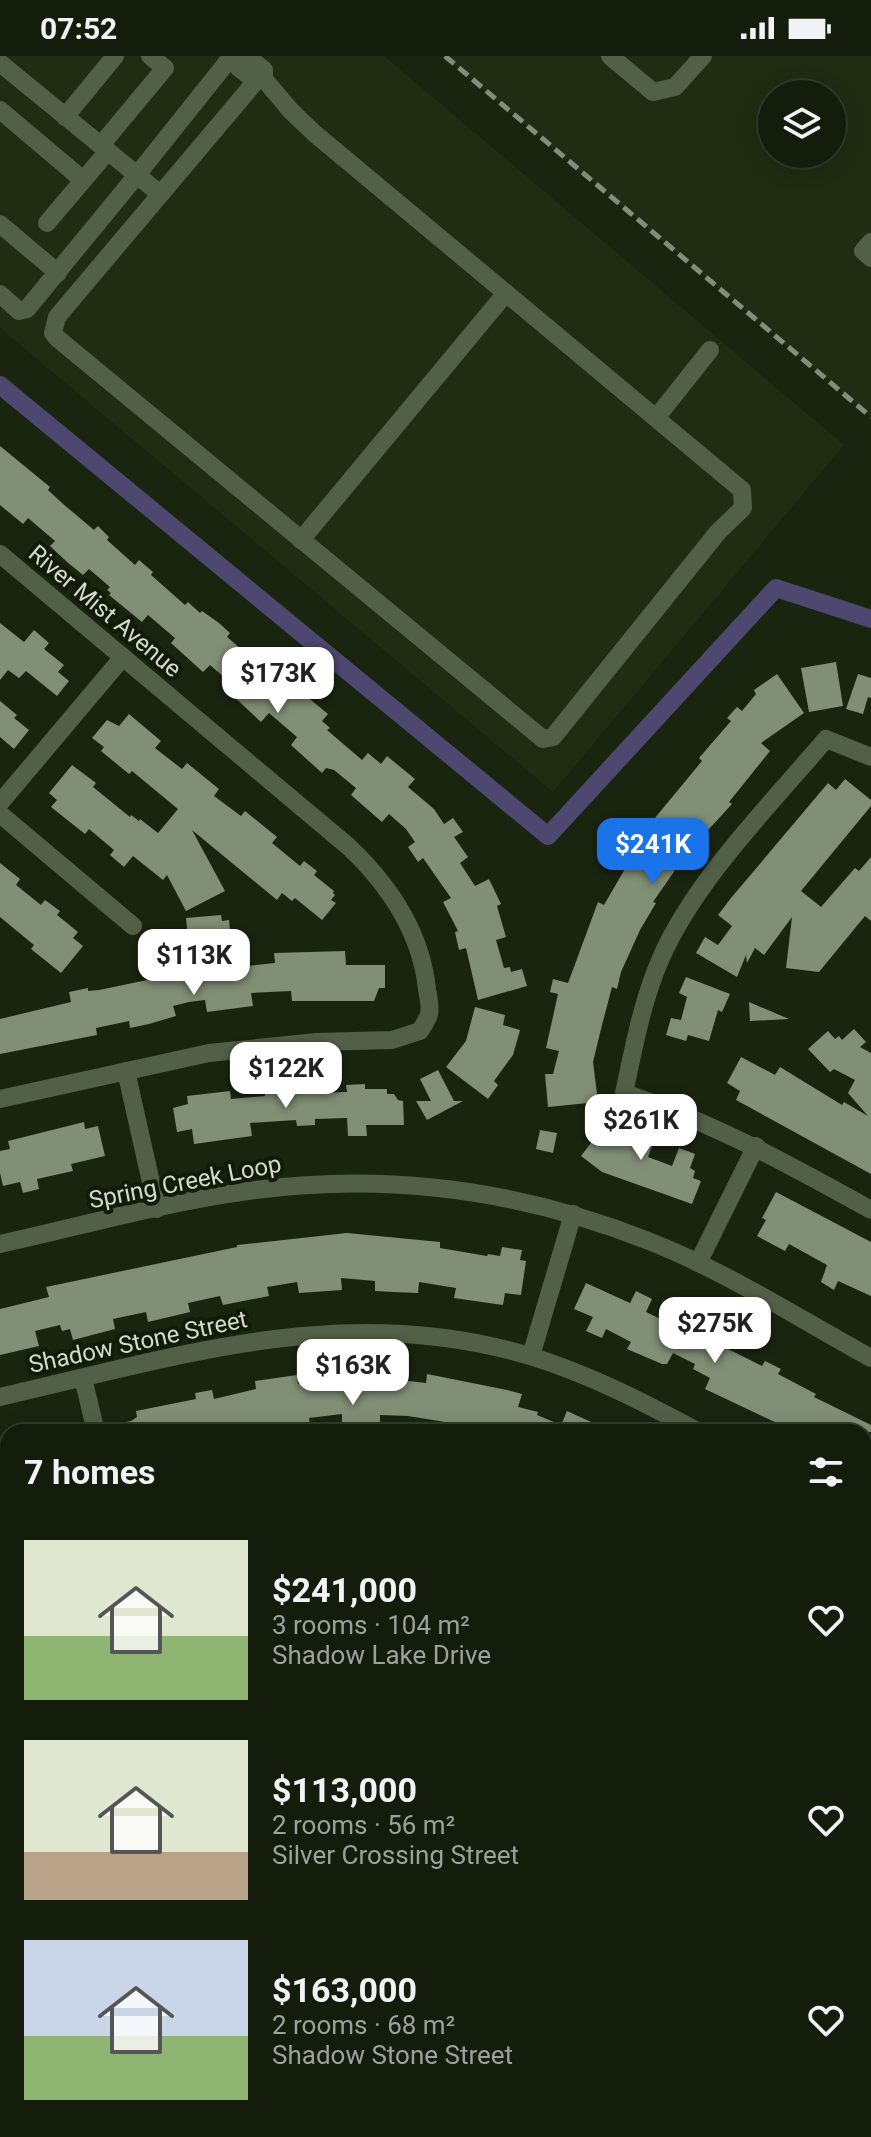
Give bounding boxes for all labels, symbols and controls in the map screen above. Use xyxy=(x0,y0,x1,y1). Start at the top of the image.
text: 07:52 xyxy=(40,11,117,46)
map controls xyxy=(758,80,846,168)
button: layers xyxy=(758,80,846,168)
street label: River Mist Avenue xyxy=(23,539,187,683)
pin: $173K xyxy=(222,647,334,715)
text: $173K xyxy=(240,658,316,688)
pin: $241K xyxy=(597,818,709,886)
text: $241K xyxy=(615,829,691,859)
pin: $113K xyxy=(138,929,250,997)
text: $113K xyxy=(156,940,232,970)
pin: $122K xyxy=(230,1042,342,1110)
text: $122K xyxy=(248,1053,324,1083)
pin: $261K xyxy=(585,1094,697,1162)
text: $261K xyxy=(603,1105,679,1135)
street label: Spring Creek Loop xyxy=(86,1150,284,1214)
pin: $275K xyxy=(659,1297,771,1365)
street label: Shadow Stone Street xyxy=(26,1305,250,1379)
text: $275K xyxy=(677,1308,753,1338)
pin: $163K xyxy=(297,1339,409,1407)
text: $163K xyxy=(315,1350,391,1380)
icon: filters xyxy=(804,1450,848,1494)
text: 7 homes xyxy=(24,1452,155,1492)
text: $241,000 xyxy=(272,1570,417,1610)
icon: home xyxy=(88,1572,184,1668)
icon: heart xyxy=(804,1598,848,1642)
text: 3 rooms · 104 m² xyxy=(272,1610,470,1640)
text: Shadow Lake Drive xyxy=(272,1640,491,1670)
text: $113,000 xyxy=(272,1770,417,1810)
icon: home xyxy=(88,1772,184,1868)
icon: heart xyxy=(804,1798,848,1842)
text: 2 rooms · 56 m² xyxy=(272,1810,455,1840)
text: Silver Crossing Street xyxy=(272,1840,519,1870)
text: $163,000 xyxy=(272,1970,417,2010)
icon: home xyxy=(88,1972,184,2068)
icon: heart xyxy=(804,1998,848,2042)
text: 2 rooms · 68 m² xyxy=(272,2010,455,2040)
text: Shadow Stone Street xyxy=(272,2040,513,2070)

